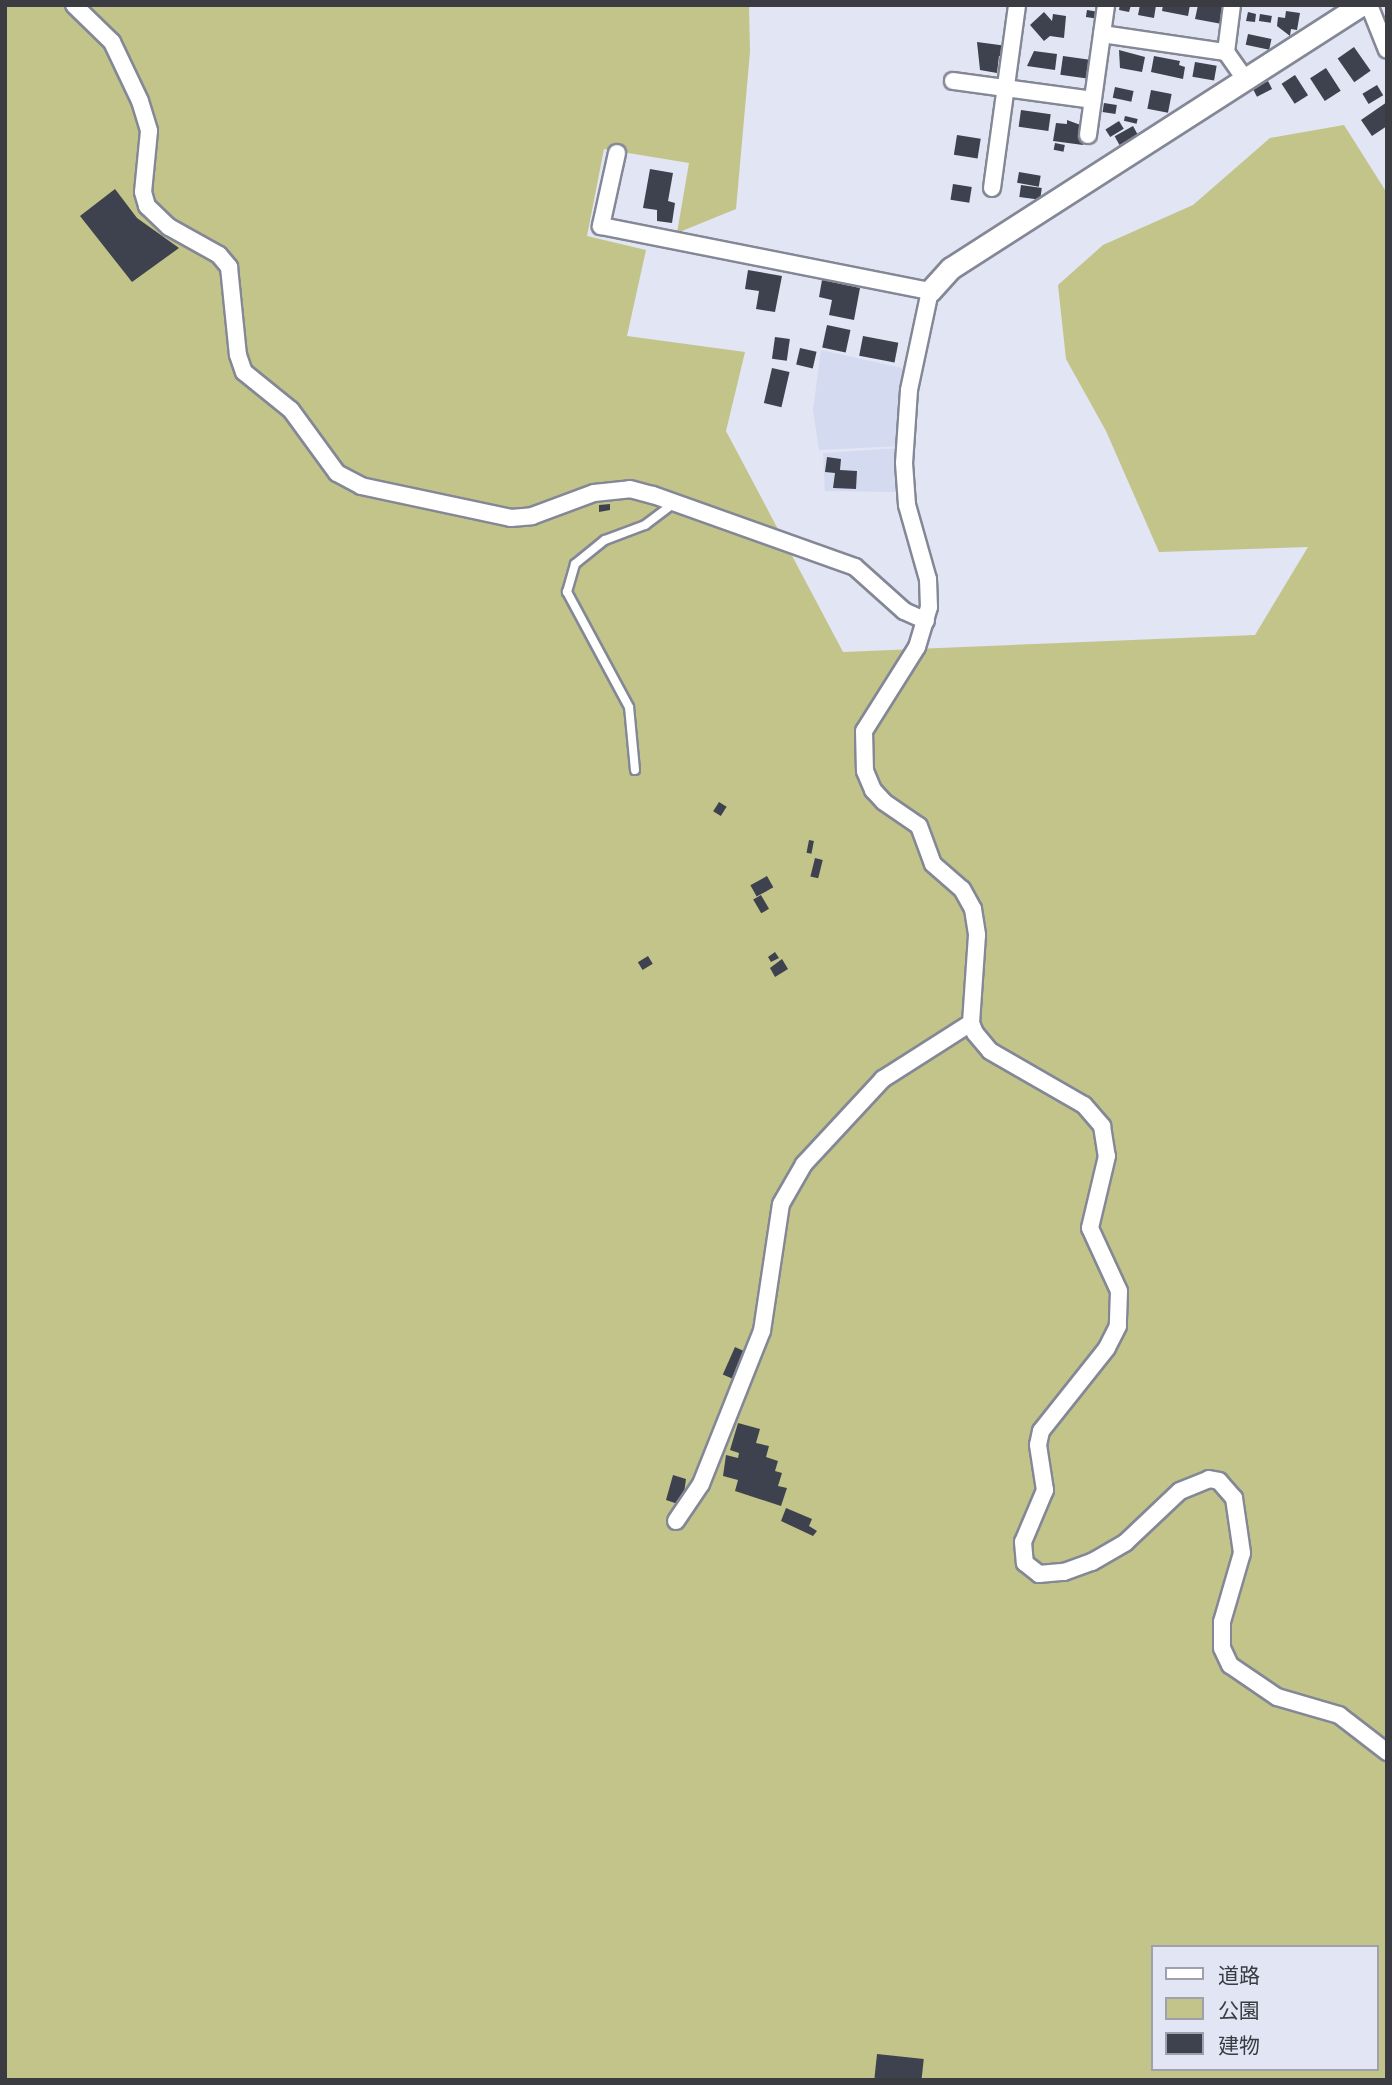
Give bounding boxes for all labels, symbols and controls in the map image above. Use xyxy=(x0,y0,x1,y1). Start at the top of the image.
legend xyxy=(1150,1945,1378,2071)
text: 道路 xyxy=(1218,1964,1260,1988)
text: 公園 xyxy=(1218,1999,1260,2023)
text: 建物 xyxy=(1218,2034,1260,2058)

